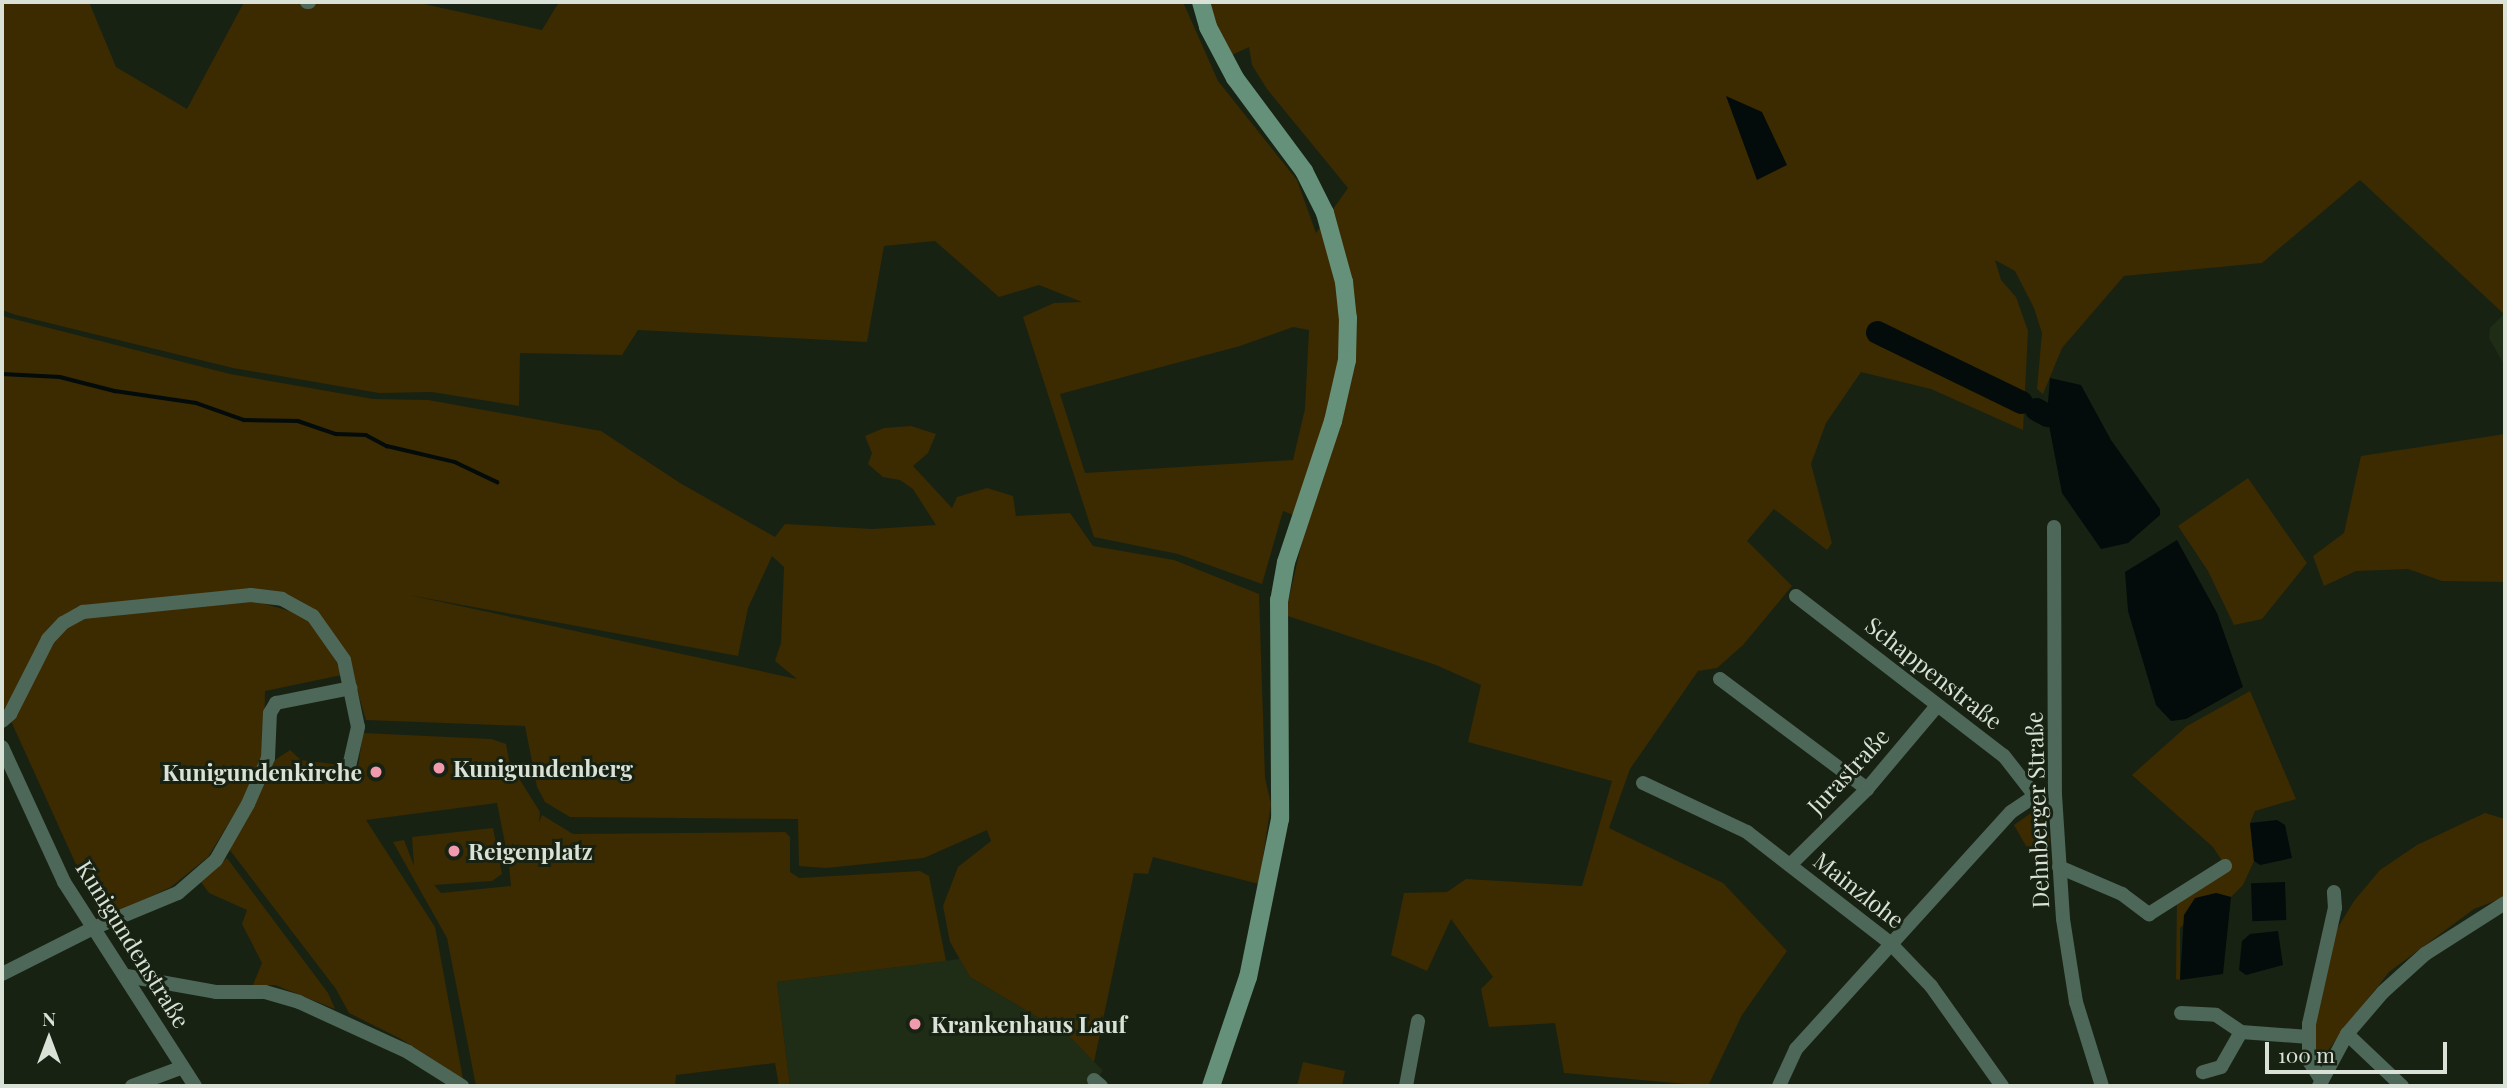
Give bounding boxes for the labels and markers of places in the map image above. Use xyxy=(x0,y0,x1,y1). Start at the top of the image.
place label: Kunigundenberg xyxy=(453,754,633,782)
place label: Kunigundenkirche xyxy=(162,758,362,786)
marker: Kunigundenberg xyxy=(431,760,447,776)
marker: Kunigundenkirche xyxy=(368,764,384,780)
place label: Reigenplatz xyxy=(468,837,593,865)
marker: Reigenplatz xyxy=(446,843,462,859)
place label: Krankenhaus Lauf xyxy=(931,1010,1127,1038)
marker: Krankenhaus Lauf xyxy=(905,1014,925,1034)

